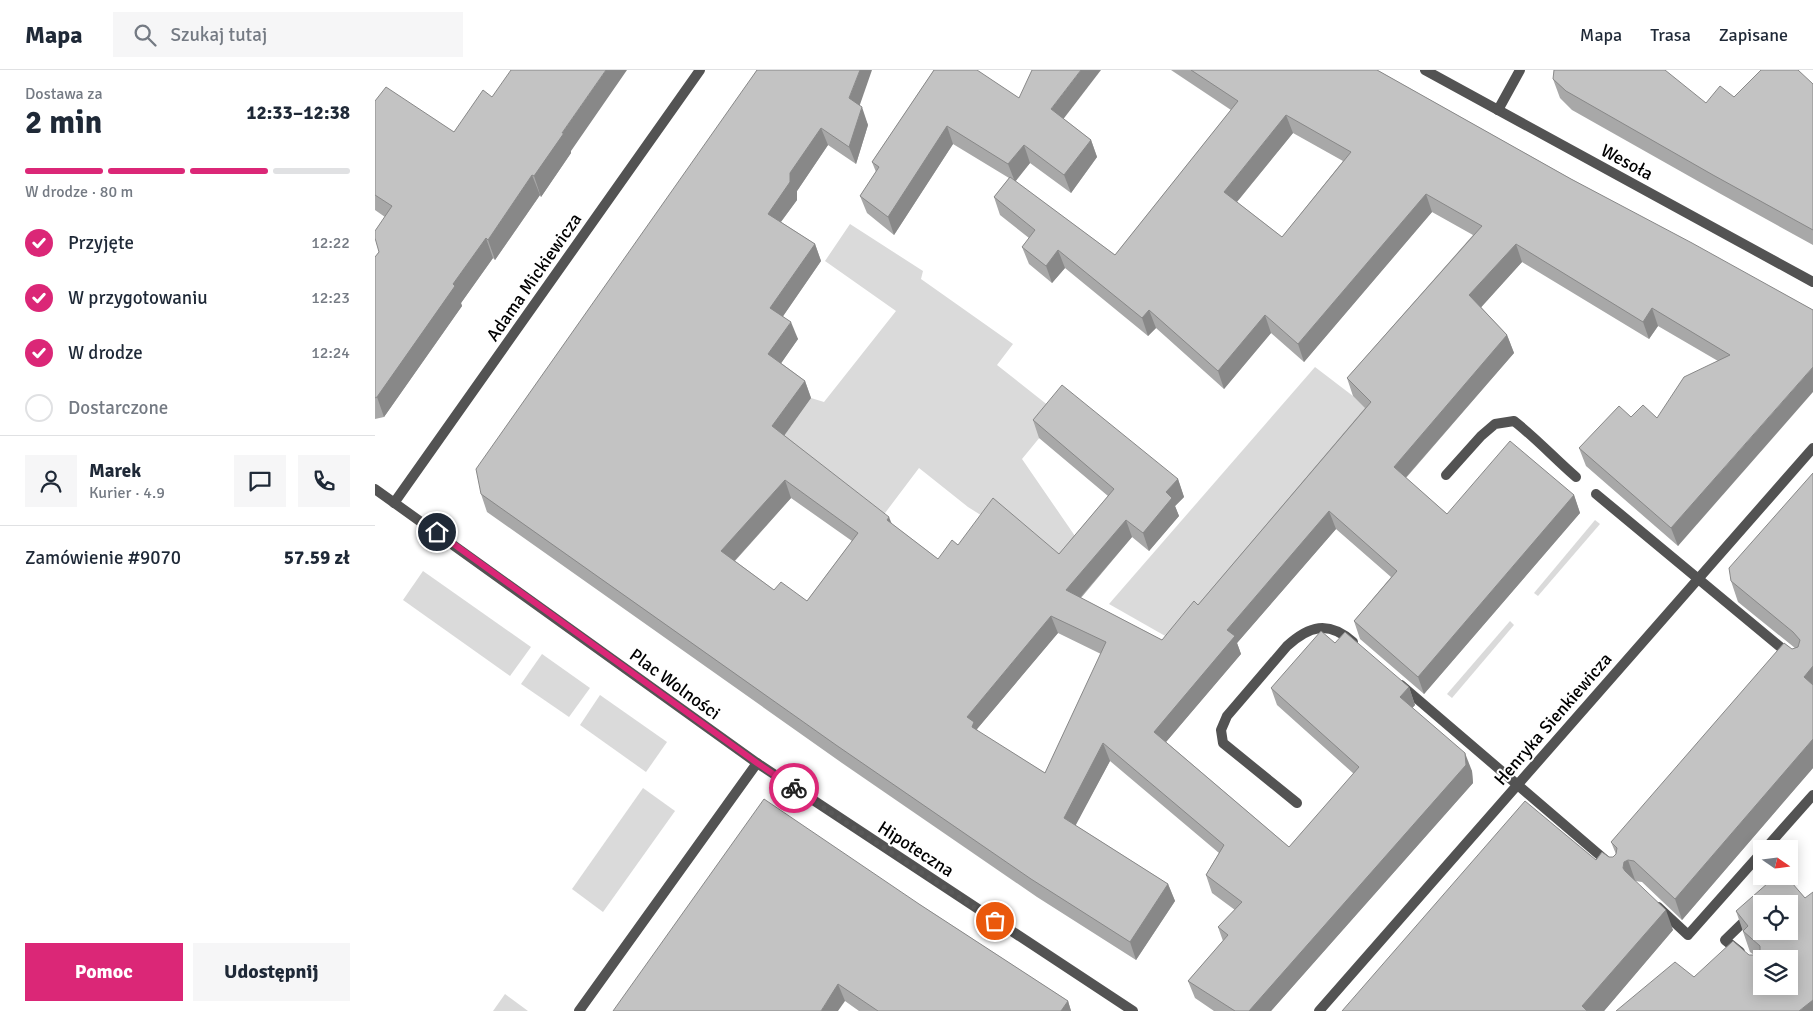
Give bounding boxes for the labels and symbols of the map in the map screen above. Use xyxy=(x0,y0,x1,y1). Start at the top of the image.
street label: Wesoła xyxy=(1597,139,1657,185)
street label: Adama Mickiewicza xyxy=(482,209,586,345)
pin xyxy=(416,511,458,553)
street label: Plac Wolności xyxy=(625,644,725,724)
street label: Henryka Sienkiewicza xyxy=(1489,648,1617,790)
courier xyxy=(769,763,819,813)
street label: Hipoteczna xyxy=(874,816,958,882)
north arrow xyxy=(1753,840,1797,885)
pin xyxy=(974,900,1016,942)

